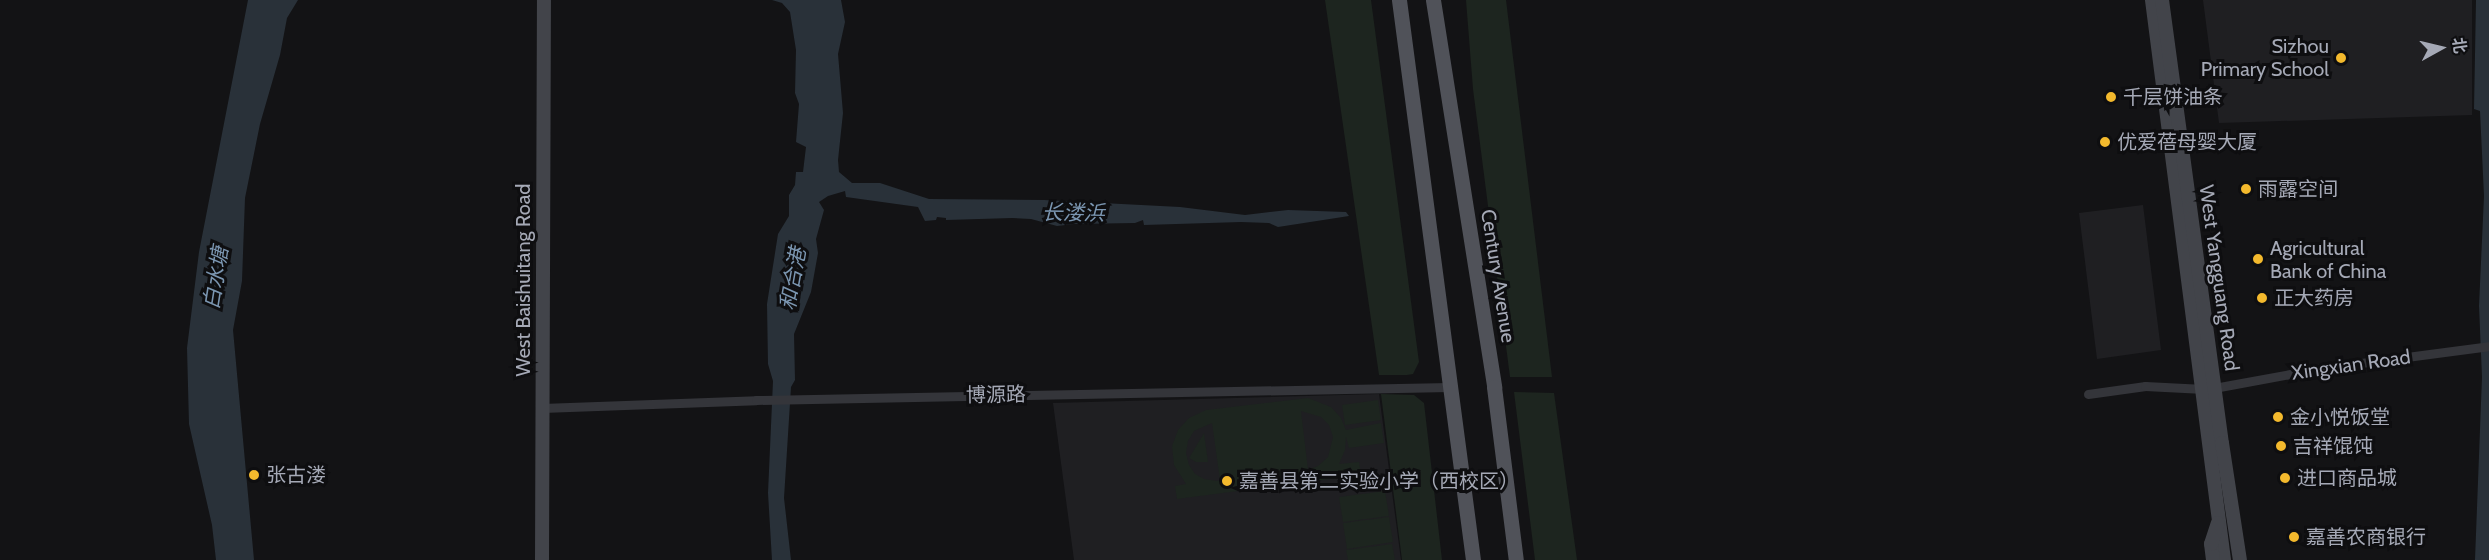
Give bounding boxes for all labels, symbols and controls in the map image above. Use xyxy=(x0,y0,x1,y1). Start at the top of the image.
north arrow xyxy=(2411,18,2471,78)
place label: Sizhou Primary School xyxy=(2201,34,2329,81)
text: 北 xyxy=(2449,36,2470,55)
marker: Sizhou Primary School xyxy=(2334,51,2348,65)
place label: 千层饼油条 xyxy=(2123,85,2223,109)
marker: 千层饼油条 xyxy=(2104,90,2118,104)
place label: 优爱蓓母婴大厦 xyxy=(2117,130,2257,154)
marker: 优爱蓓母婴大厦 xyxy=(2098,135,2112,149)
place label: 雨露空间 xyxy=(2258,177,2338,201)
marker: 雨露空间 xyxy=(2239,182,2253,196)
street label: West Yangguang Road xyxy=(2194,183,2244,373)
street label: West Baishuitang Road xyxy=(511,184,535,376)
water label: 长溇浜 xyxy=(1041,200,1105,226)
street label: Century Avenue xyxy=(1476,208,1520,344)
place label: Agricultural Bank of China xyxy=(2270,236,2386,283)
water label: 白水塘 xyxy=(199,245,233,311)
water label: 和合港 xyxy=(775,246,811,312)
marker: Agricultural Bank of China xyxy=(2251,252,2265,266)
place label: 正大药房 xyxy=(2274,286,2354,310)
marker: 正大药房 xyxy=(2255,291,2269,305)
street label: Xingxian Road xyxy=(2290,345,2412,385)
street label: 博源路 xyxy=(966,382,1026,408)
place label: 金小悦饭堂 xyxy=(2290,405,2390,429)
marker: 金小悦饭堂 xyxy=(2271,410,2285,424)
place label: 吉祥馄饨 xyxy=(2293,434,2373,458)
marker: 吉祥馄饨 xyxy=(2274,439,2288,453)
place label: 张古溇 xyxy=(266,463,326,487)
place label: 进口商品城 xyxy=(2297,466,2397,490)
marker: 张古溇 xyxy=(247,468,261,482)
place label: 嘉善县第二实验小学（西校区） xyxy=(1239,469,1519,493)
marker: 进口商品城 xyxy=(2278,471,2292,485)
marker: 嘉善县第二实验小学（西校区） xyxy=(1220,474,1234,488)
place label: 嘉善农商银行 xyxy=(2306,525,2426,549)
marker: 嘉善农商银行 xyxy=(2287,530,2301,544)

